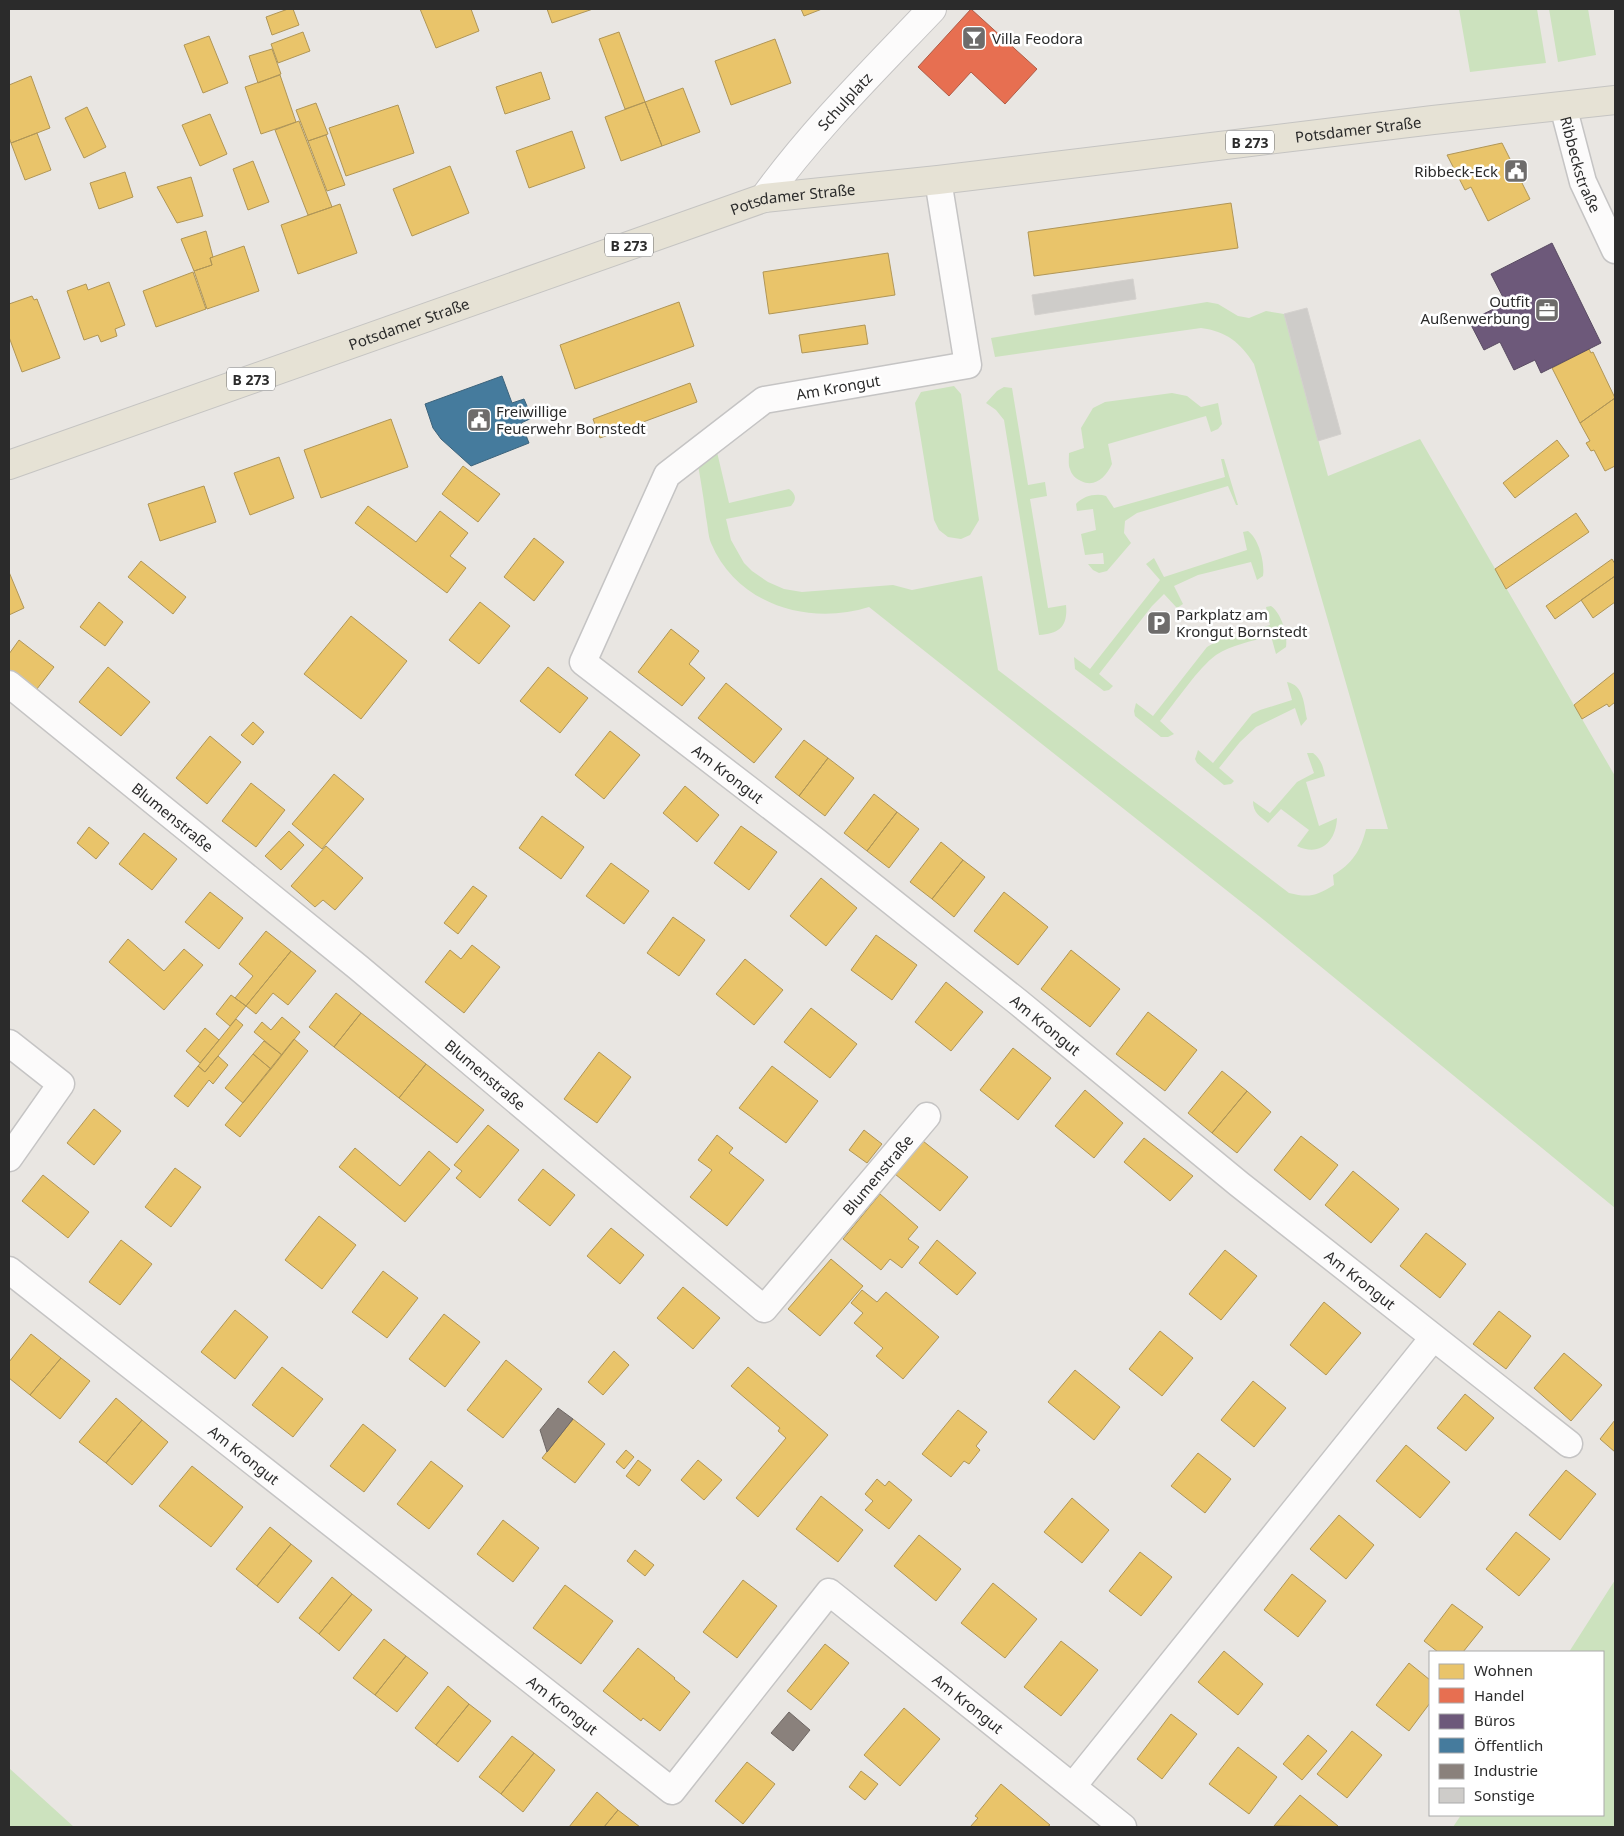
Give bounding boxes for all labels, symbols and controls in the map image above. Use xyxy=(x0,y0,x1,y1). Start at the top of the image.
bar icon: Villa Feodora xyxy=(961,25,987,51)
place label: Villa Feodora xyxy=(992,28,1083,48)
street label: Schulplatz xyxy=(813,68,876,134)
street label: Potsdamer Straße xyxy=(1294,112,1422,147)
street label: Ribbeckstraße xyxy=(1556,114,1606,216)
road number: B 273 xyxy=(1226,130,1274,154)
public building icon: Ribbeck-Eck xyxy=(1503,158,1529,184)
place label: Ribbeck-Eck xyxy=(1414,161,1498,181)
street label: Potsdamer Straße xyxy=(727,179,856,219)
road number: B 273 xyxy=(605,234,653,256)
place label: Outfit Außenwerbung xyxy=(1421,291,1531,328)
street label: Potsdamer Straße xyxy=(346,293,472,354)
office icon: Outfit Außenwerbung xyxy=(1534,297,1560,323)
road number: B 273 xyxy=(227,368,275,390)
street label: Am Krongut xyxy=(794,370,882,404)
place label: Freiwillige Feuerwehr Bornstedt xyxy=(496,401,646,438)
public building icon: Freiwillige Feuerwehr Bornstedt xyxy=(466,407,492,433)
place label: Parkplatz am Krongut Bornstedt xyxy=(1176,604,1308,641)
parking icon: Parkplatz am Krongut Bornstedt xyxy=(1146,610,1172,636)
street label: Am Krongut xyxy=(688,740,768,808)
street label: Blumenstraße xyxy=(128,778,218,856)
street label: Am Krongut xyxy=(1007,990,1085,1060)
street label: Blumenstraße xyxy=(441,1035,530,1114)
street label: Blumenstraße xyxy=(838,1130,917,1219)
street label: Am Krongut xyxy=(1321,1245,1400,1314)
street label: Am Krongut xyxy=(204,1421,284,1489)
legend xyxy=(1429,1651,1604,1816)
text: Wohnen xyxy=(1474,1660,1533,1680)
street label: Am Krongut xyxy=(929,1669,1008,1738)
street label: Am Krongut xyxy=(523,1671,603,1739)
text: Handel xyxy=(1474,1685,1524,1705)
text: Büros xyxy=(1474,1710,1515,1730)
text: Öffentlich xyxy=(1474,1735,1543,1755)
text: Industrie xyxy=(1474,1760,1538,1780)
text: Sonstige xyxy=(1474,1785,1535,1805)

